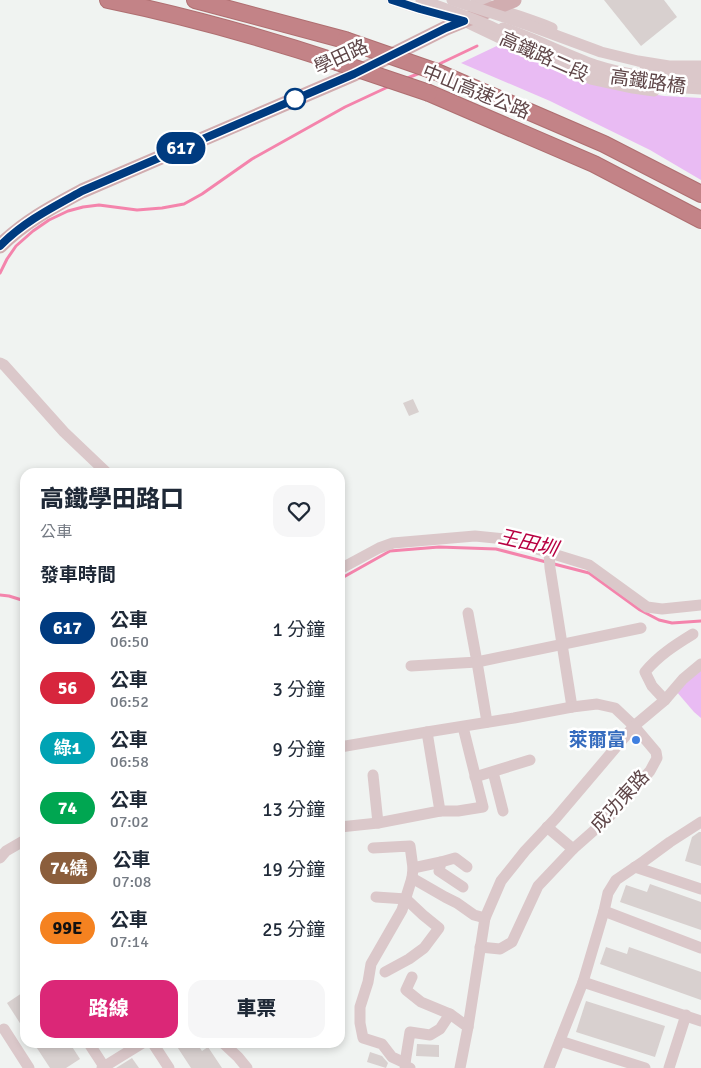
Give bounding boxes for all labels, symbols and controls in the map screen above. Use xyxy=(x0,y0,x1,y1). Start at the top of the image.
street label: 高鐵路二段 xyxy=(496,27,592,87)
street label: 學田路 xyxy=(310,34,372,80)
street label: 中山高速公路 xyxy=(419,60,533,124)
street label: 高鐵路橋 xyxy=(609,65,687,99)
unlabelled marker xyxy=(284,88,306,110)
line badge: 617 xyxy=(152,132,210,164)
text: 617 xyxy=(166,137,196,159)
text: 高鐵學田路口 xyxy=(40,484,184,514)
button: heart xyxy=(273,485,325,537)
text: 公車 xyxy=(40,522,72,542)
water label: 王田圳 xyxy=(496,524,563,563)
text: 發車時間 xyxy=(40,563,116,587)
text: 公車 xyxy=(110,608,148,632)
text: 617 xyxy=(53,617,82,639)
text: 1 分鐘 xyxy=(273,618,325,642)
text: 06:50 xyxy=(110,632,149,652)
text: 公車 xyxy=(110,668,148,692)
text: 56 xyxy=(58,677,77,699)
text: 3 分鐘 xyxy=(273,678,325,702)
text: 06:52 xyxy=(110,692,149,712)
text: 公車 xyxy=(110,728,148,752)
place label: 萊爾富 xyxy=(569,728,626,752)
marker: 萊爾富 xyxy=(630,734,642,746)
text: 綠1 xyxy=(54,737,81,759)
text: 9 分鐘 xyxy=(273,738,325,762)
text: 06:58 xyxy=(110,752,149,772)
street label: 成功東路 xyxy=(585,765,655,837)
text: 公車 xyxy=(110,788,148,812)
text: 74 xyxy=(58,797,77,819)
text: 13 分鐘 xyxy=(262,798,325,822)
text: 07:02 xyxy=(110,812,149,832)
text: 公車 xyxy=(112,848,150,872)
text: 74繞 xyxy=(50,857,87,879)
text: 19 分鐘 xyxy=(262,858,325,882)
text: 07:08 xyxy=(112,872,151,892)
text: 公車 xyxy=(110,908,148,932)
text: 99E xyxy=(53,917,82,939)
text: 25 分鐘 xyxy=(262,918,325,942)
text: 07:14 xyxy=(110,932,149,952)
button: 路線 xyxy=(40,980,178,1038)
button: 車票 xyxy=(188,980,325,1038)

